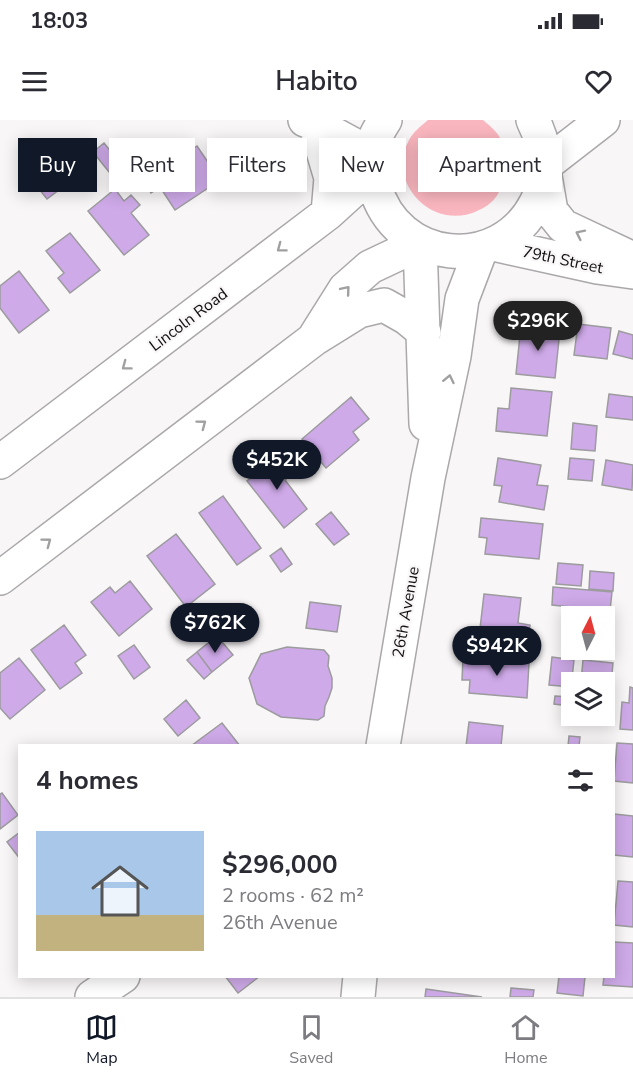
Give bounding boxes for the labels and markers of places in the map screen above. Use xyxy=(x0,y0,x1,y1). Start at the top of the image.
pin: $296K xyxy=(496,301,580,352)
pin: $452K xyxy=(235,440,319,491)
pin: $762K xyxy=(173,603,257,654)
pin: $942K xyxy=(455,626,539,677)

